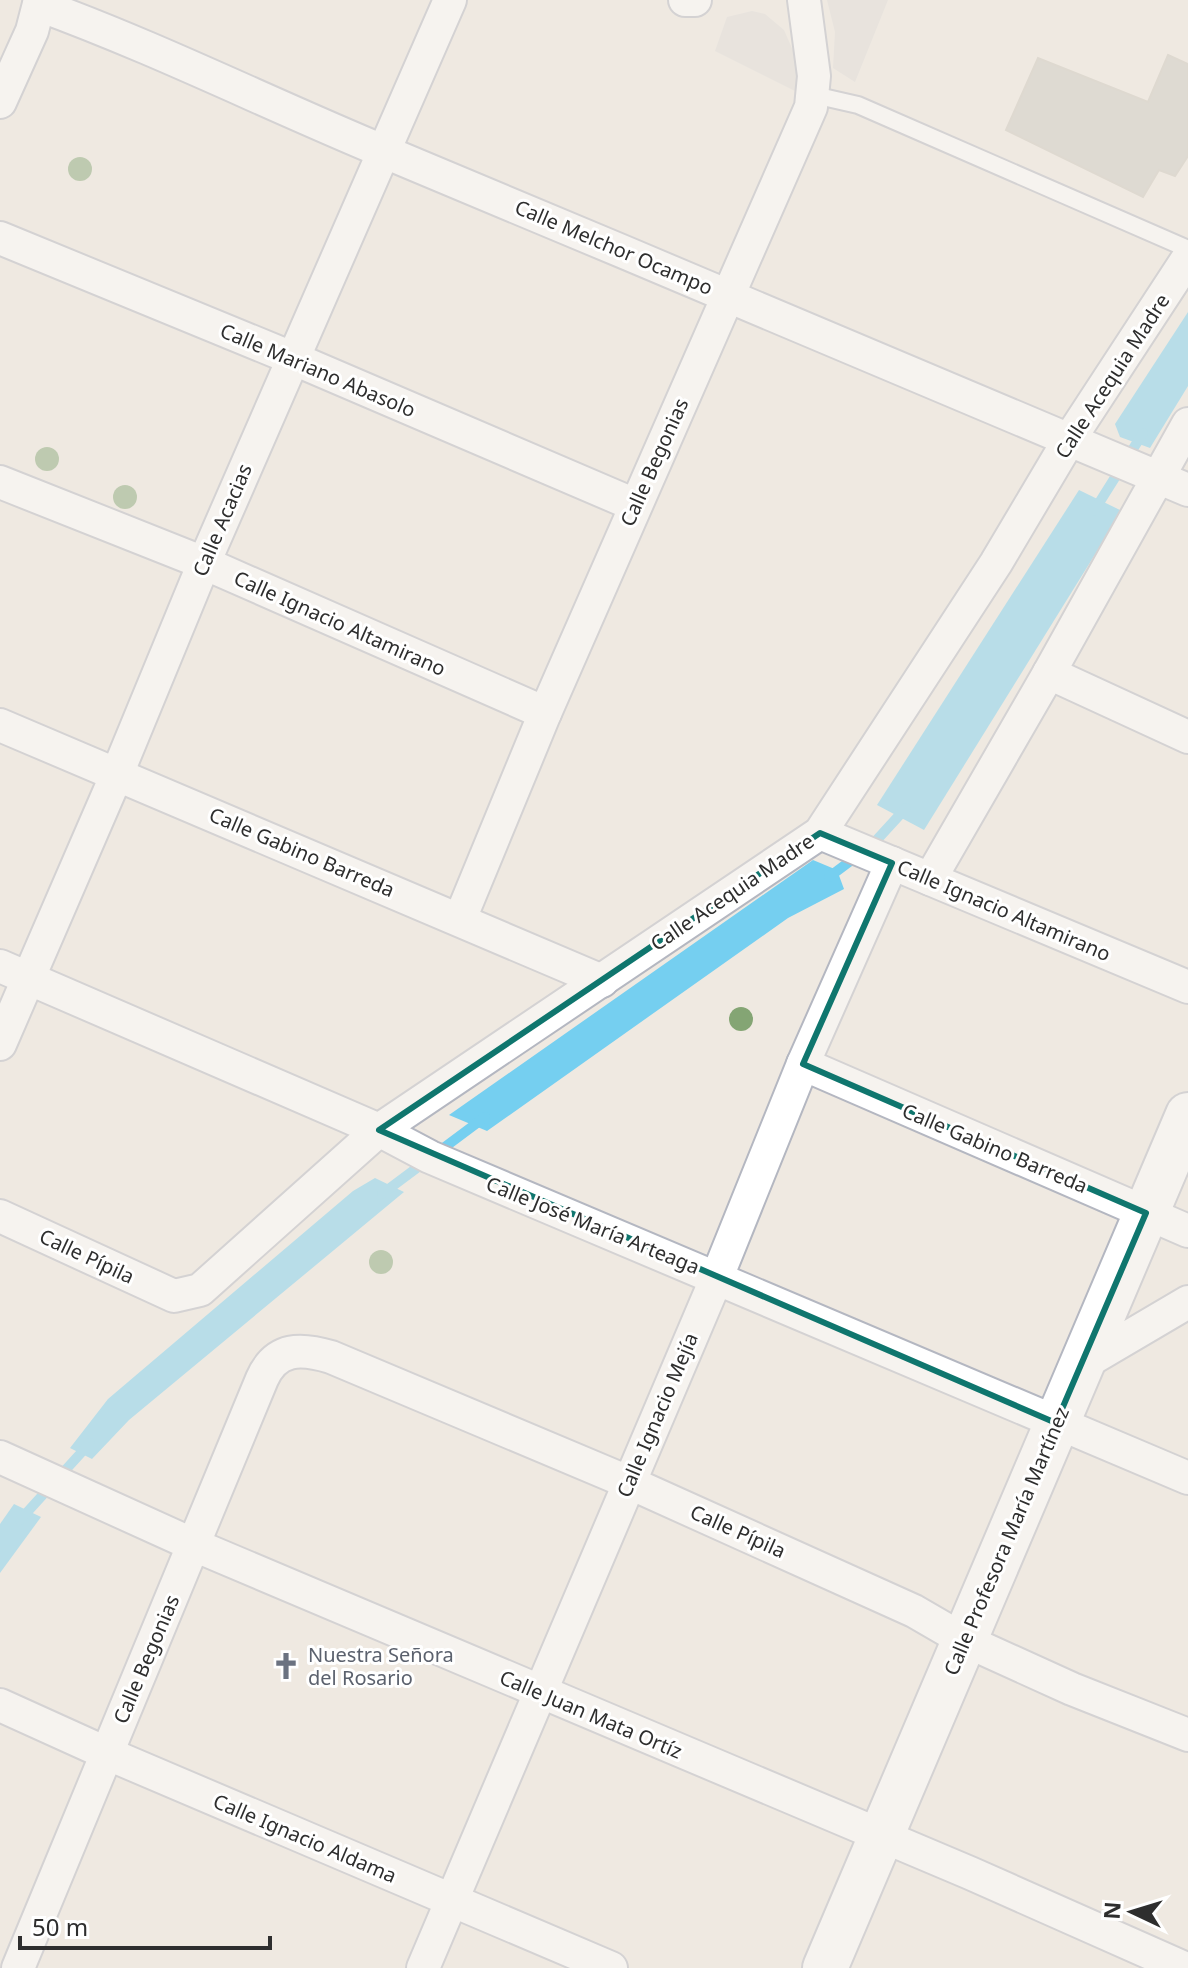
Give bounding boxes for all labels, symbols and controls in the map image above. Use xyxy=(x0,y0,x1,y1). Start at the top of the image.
street label: Calle Melchor Ocampo xyxy=(511,193,717,301)
street label: Calle Acequia Madre xyxy=(1049,288,1175,464)
street label: Calle Mariano Abasolo xyxy=(216,317,420,423)
street label: Calle Begonias xyxy=(614,394,694,530)
street label: Calle Acacias xyxy=(186,460,258,580)
street label: Calle Ignacio Altamirano xyxy=(230,564,450,682)
street label: Calle Gabino Barreda xyxy=(205,801,399,903)
street label: Calle Acequia Madre xyxy=(645,827,819,957)
street label: Calle Ignacio Altamirano xyxy=(893,853,1115,967)
street label: Calle Gabino Barreda xyxy=(898,1097,1092,1199)
street label: Calle José María Arteaga xyxy=(482,1170,704,1280)
street label: Calle Pípila xyxy=(35,1222,139,1290)
street label: Calle Ignacio Mejía xyxy=(610,1329,704,1501)
street label: Calle Profesora María Martínez xyxy=(937,1403,1075,1679)
street label: Calle Pípila xyxy=(686,1498,790,1564)
street label: Calle Begonias xyxy=(107,1590,185,1728)
place label: Nuestra Señora del Rosario xyxy=(308,1641,454,1691)
church icon: Nuestra Señora del Rosario xyxy=(271,1651,301,1681)
street label: Calle Juan Mata Ortíz xyxy=(496,1663,686,1765)
street label: Calle Ignacio Aldama xyxy=(209,1787,401,1889)
north arrow xyxy=(1092,1872,1172,1952)
scale bar xyxy=(20,1900,270,1950)
text: N xyxy=(1095,1901,1127,1921)
text: 50 m xyxy=(32,1910,88,1943)

